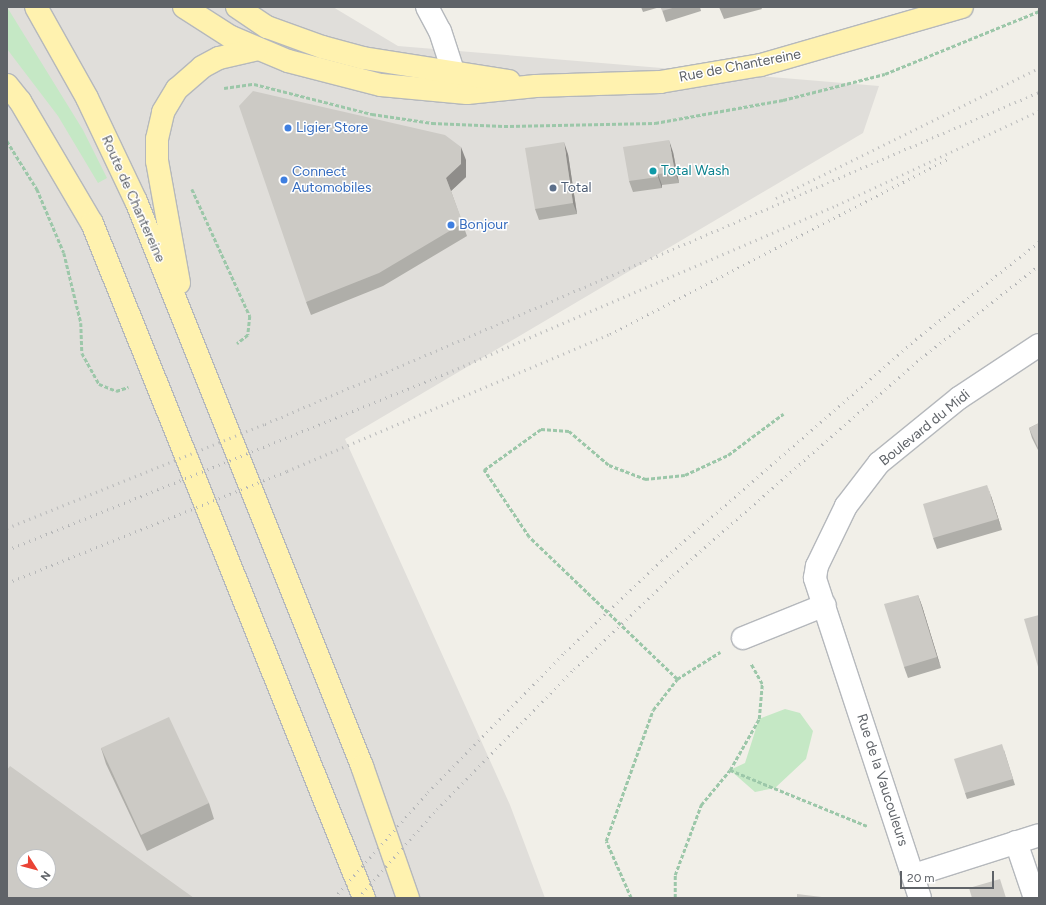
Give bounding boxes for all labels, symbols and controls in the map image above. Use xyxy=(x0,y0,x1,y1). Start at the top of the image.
street label: Rue de Chantereine xyxy=(678,46,802,86)
place label: Ligier Store xyxy=(296,120,368,136)
marker: Ligier Store xyxy=(283,123,293,133)
street label: Route de Chantereine xyxy=(97,133,169,265)
place label: Total Wash xyxy=(661,163,729,179)
place label: Connect Automobiles xyxy=(292,164,371,196)
marker: Total Wash xyxy=(648,166,658,176)
marker: Connect Automobiles xyxy=(279,175,289,185)
place label: Total xyxy=(561,180,591,196)
marker: Total xyxy=(548,183,558,193)
place label: Bonjour xyxy=(459,217,508,233)
marker: Bonjour xyxy=(446,220,456,230)
street label: Boulevard du Midi xyxy=(876,386,974,470)
street label: Rue de la Vaucouleurs xyxy=(853,712,911,848)
north arrow xyxy=(16,849,56,889)
scale bar xyxy=(902,863,996,889)
text: N xyxy=(38,868,53,883)
text: 20 m xyxy=(907,871,935,885)

